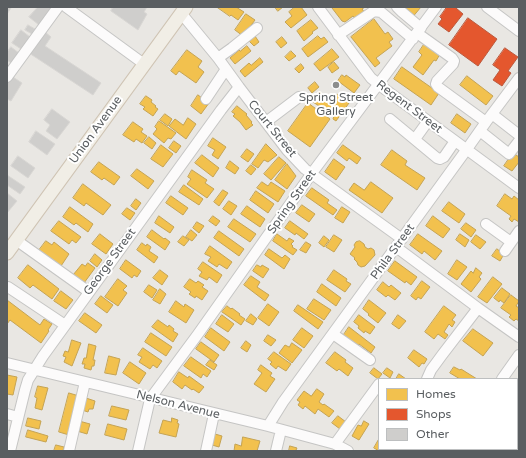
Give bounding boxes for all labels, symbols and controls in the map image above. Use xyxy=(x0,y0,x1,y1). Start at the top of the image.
street label: Regent Street xyxy=(373,78,445,136)
marker: Spring Street Gallery xyxy=(331,80,341,90)
place label: Spring Street Gallery xyxy=(299,91,373,119)
street label: Union Avenue xyxy=(67,93,125,167)
street label: Court Street xyxy=(245,98,299,160)
street label: Spring Street xyxy=(265,167,319,237)
street label: Phila Street xyxy=(368,221,418,283)
street label: George Street xyxy=(81,226,139,298)
legend xyxy=(378,378,518,450)
text: Homes xyxy=(416,387,456,401)
street label: Nelson Avenue xyxy=(135,388,221,422)
text: Shops xyxy=(416,407,451,421)
text: Other xyxy=(416,427,449,441)

